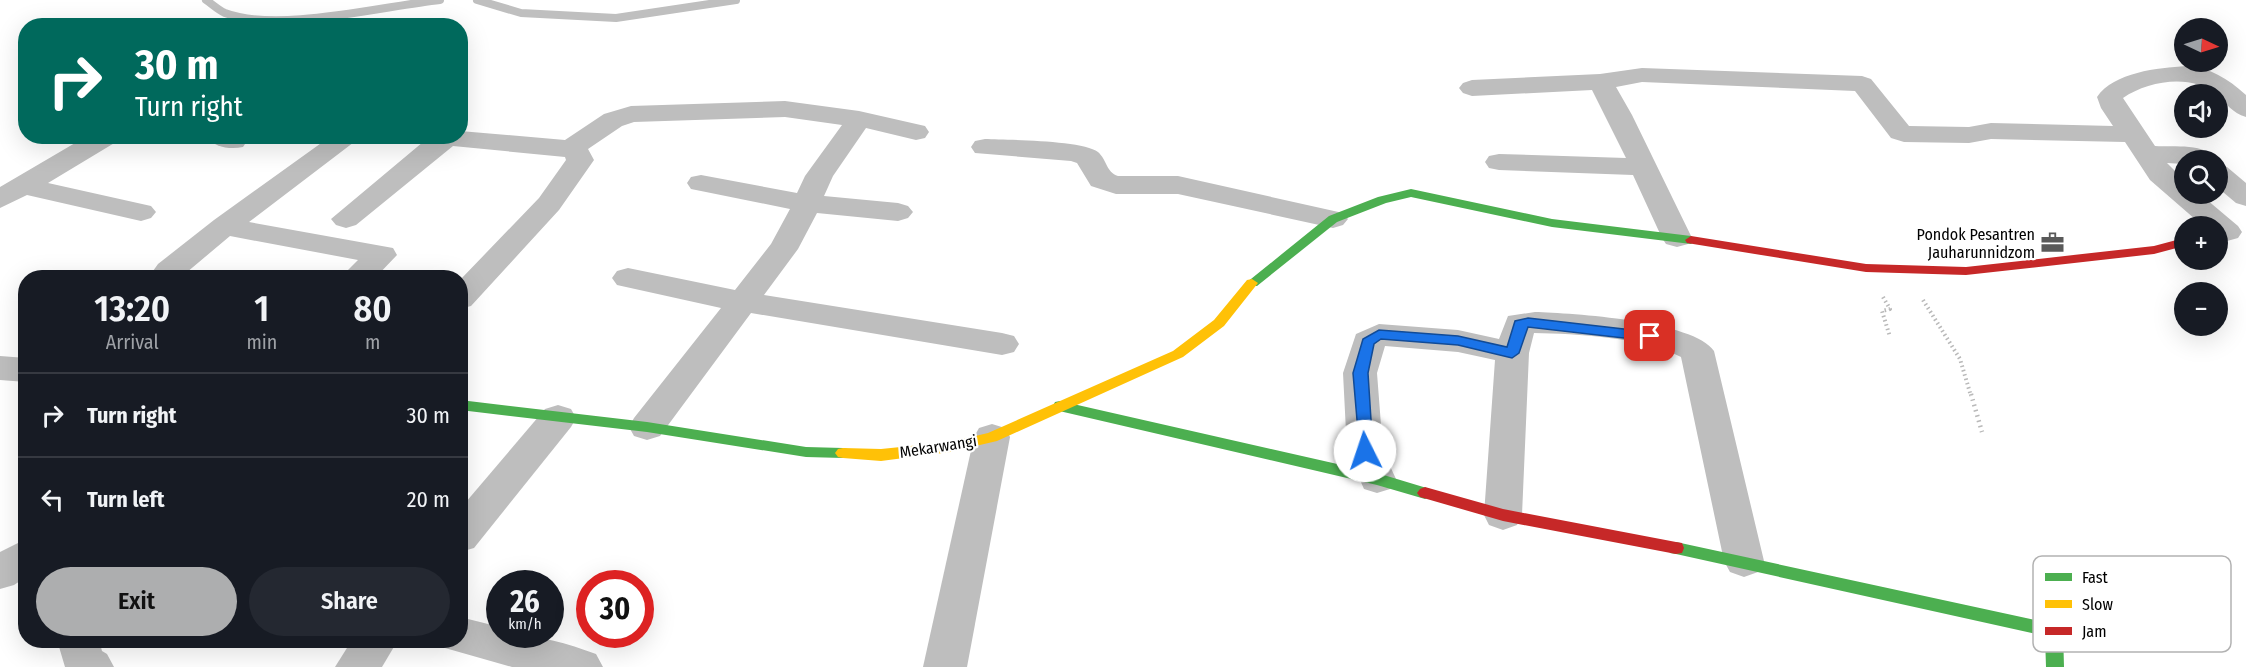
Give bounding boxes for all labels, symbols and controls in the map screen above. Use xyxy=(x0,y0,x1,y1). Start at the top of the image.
north arrow xyxy=(2174,18,2228,72)
map controls xyxy=(2174,18,2228,336)
text: 30 m xyxy=(135,40,219,90)
icon: right xyxy=(36,42,114,120)
button: sound xyxy=(2174,84,2228,138)
text: Turn right xyxy=(135,91,243,123)
button: search xyxy=(2174,150,2228,204)
button: + xyxy=(2174,216,2228,270)
place label: Pondok Pesantren Jauharunnidzom xyxy=(1917,225,2035,262)
office icon: Pondok Pesantren Jauharunnidzom xyxy=(2040,230,2066,256)
button: − xyxy=(2174,282,2228,336)
text: 13:20 xyxy=(94,287,170,331)
text: 1 xyxy=(254,287,269,331)
text: 80 xyxy=(354,287,392,331)
pin xyxy=(1624,310,1675,361)
icon: arrive xyxy=(1633,319,1666,352)
text: Arrival xyxy=(106,330,159,354)
text: min xyxy=(246,330,277,354)
text: m xyxy=(365,330,380,354)
icon: right xyxy=(36,399,69,432)
text: Turn right xyxy=(87,402,176,429)
text: 30 m xyxy=(407,402,450,429)
position arrow xyxy=(1333,419,1397,483)
street label: Mekarwangi xyxy=(898,431,978,462)
icon: left xyxy=(36,483,69,516)
text: Turn left xyxy=(87,486,165,513)
text: 20 m xyxy=(407,486,450,513)
legend xyxy=(2033,556,2231,652)
button: Exit xyxy=(36,567,237,636)
button: Share xyxy=(249,567,450,636)
text: Fast xyxy=(2082,568,2109,587)
speed limit sign: 30 xyxy=(576,570,654,648)
text: 26 xyxy=(510,584,540,620)
text: Slow xyxy=(2082,595,2113,614)
text: km/h xyxy=(508,615,542,633)
text: Jam xyxy=(2082,622,2107,641)

